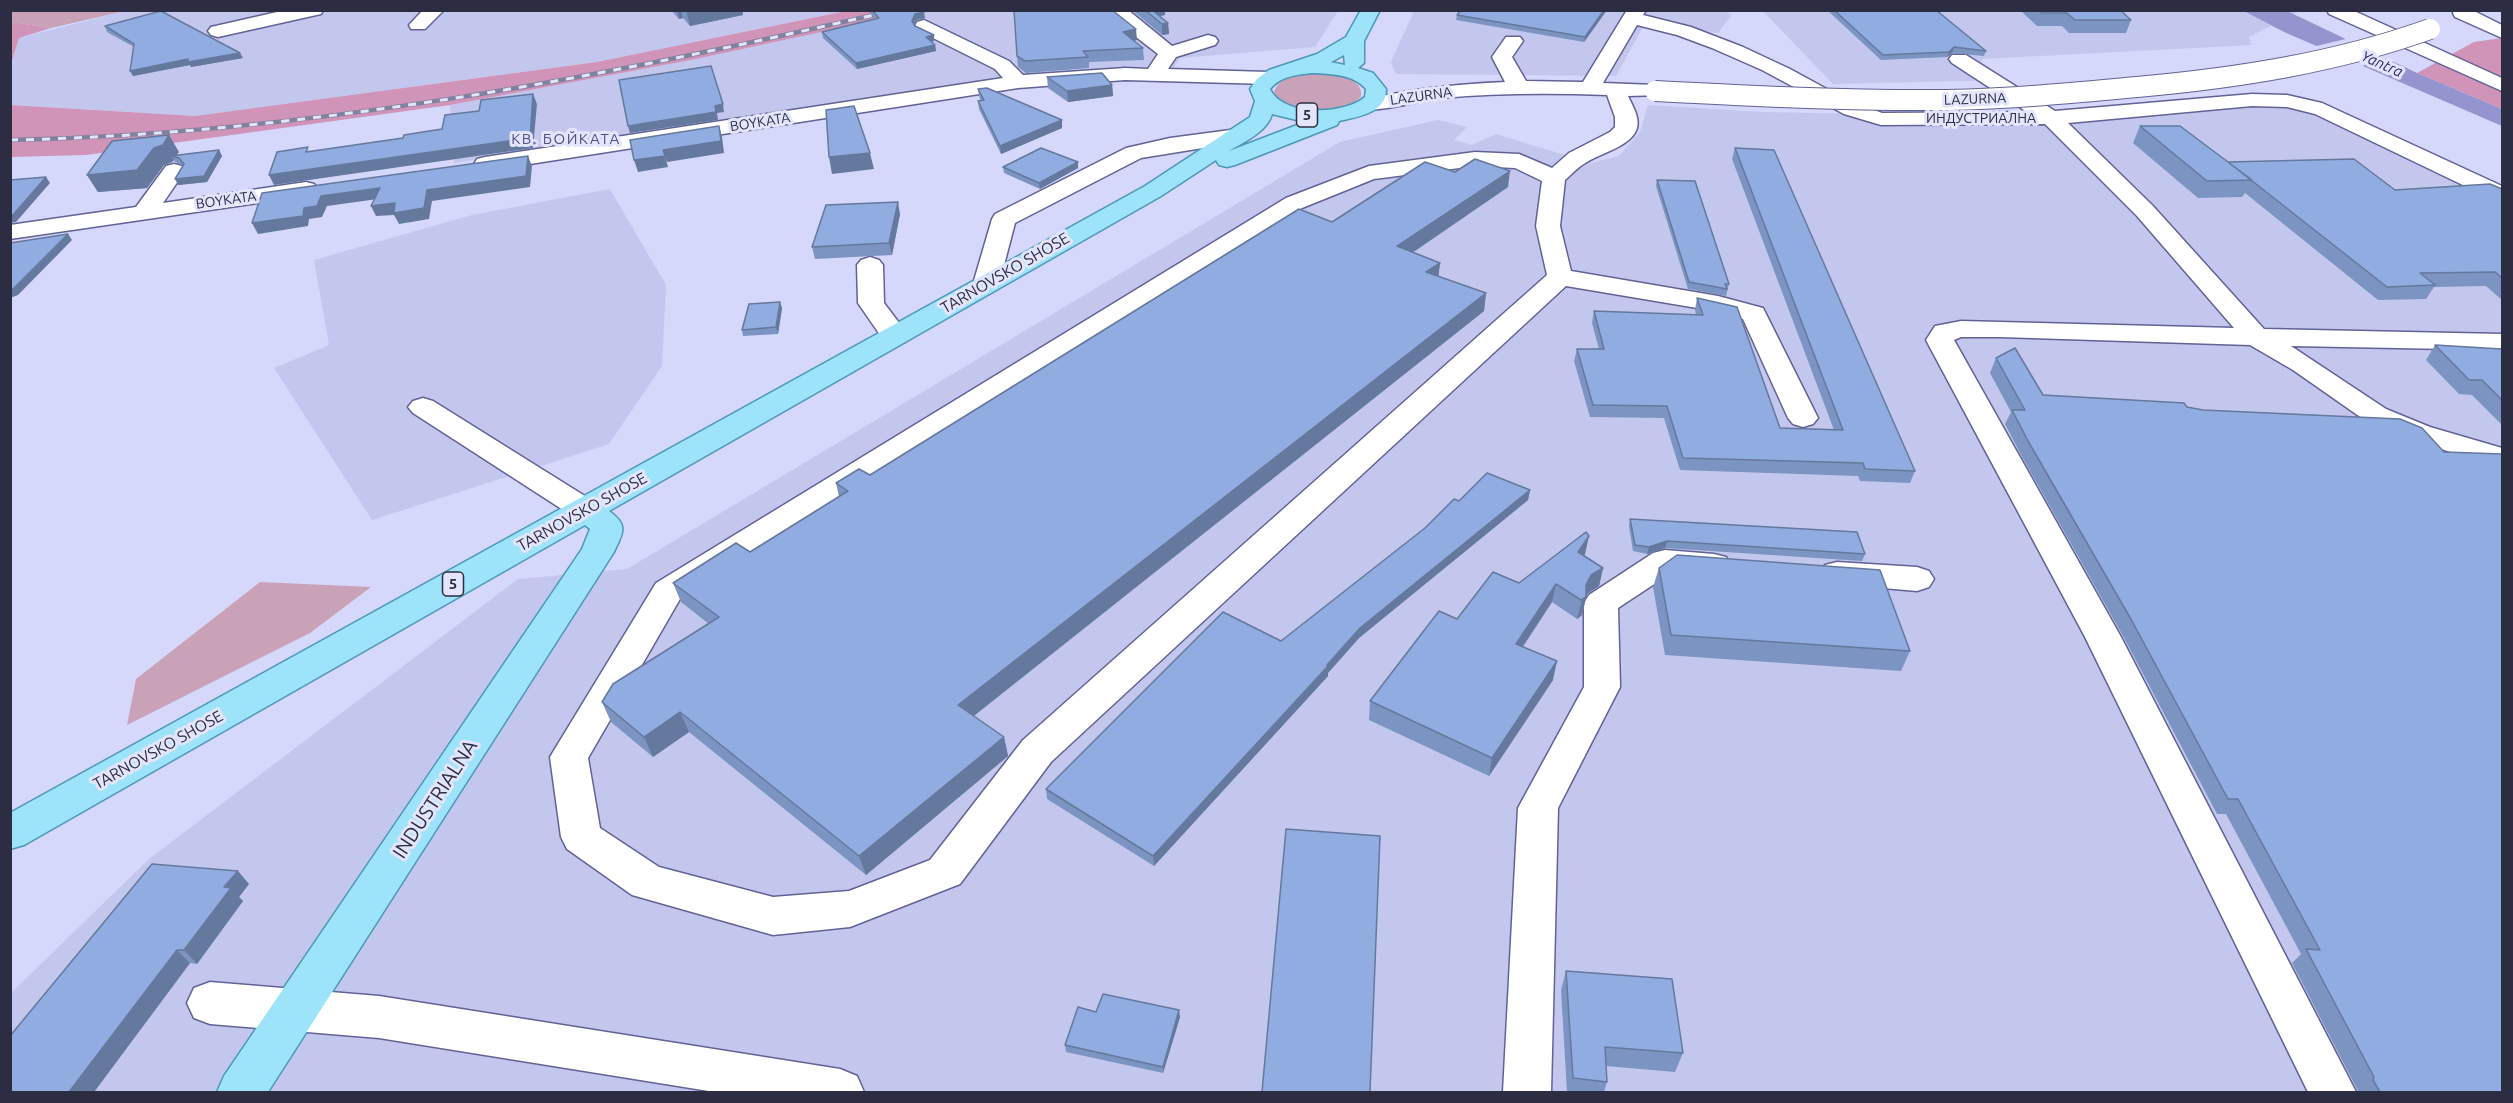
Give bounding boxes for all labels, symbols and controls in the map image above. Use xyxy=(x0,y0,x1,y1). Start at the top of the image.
water label: Yantra xyxy=(2358,47,2406,81)
street label: LAZURNA xyxy=(1389,83,1453,109)
street label: LAZURNA xyxy=(1944,90,2006,108)
road number: 5 xyxy=(1296,103,1318,127)
street label: BOYKATA xyxy=(729,109,791,135)
street label: ИНДУСТРИАЛНА xyxy=(1926,110,2036,126)
district label: КВ. БОЙКАТА xyxy=(511,130,621,148)
street label: BOYKATA xyxy=(195,187,257,213)
street label: TARNOVSKO SHOSE xyxy=(937,228,1073,318)
street label: TARNOVSKO SHOSE xyxy=(514,468,650,556)
road number: 5 xyxy=(442,572,464,596)
street label: TARNOVSKO SHOSE xyxy=(90,706,226,794)
street label: INDUSTRIALNA xyxy=(388,735,482,863)

